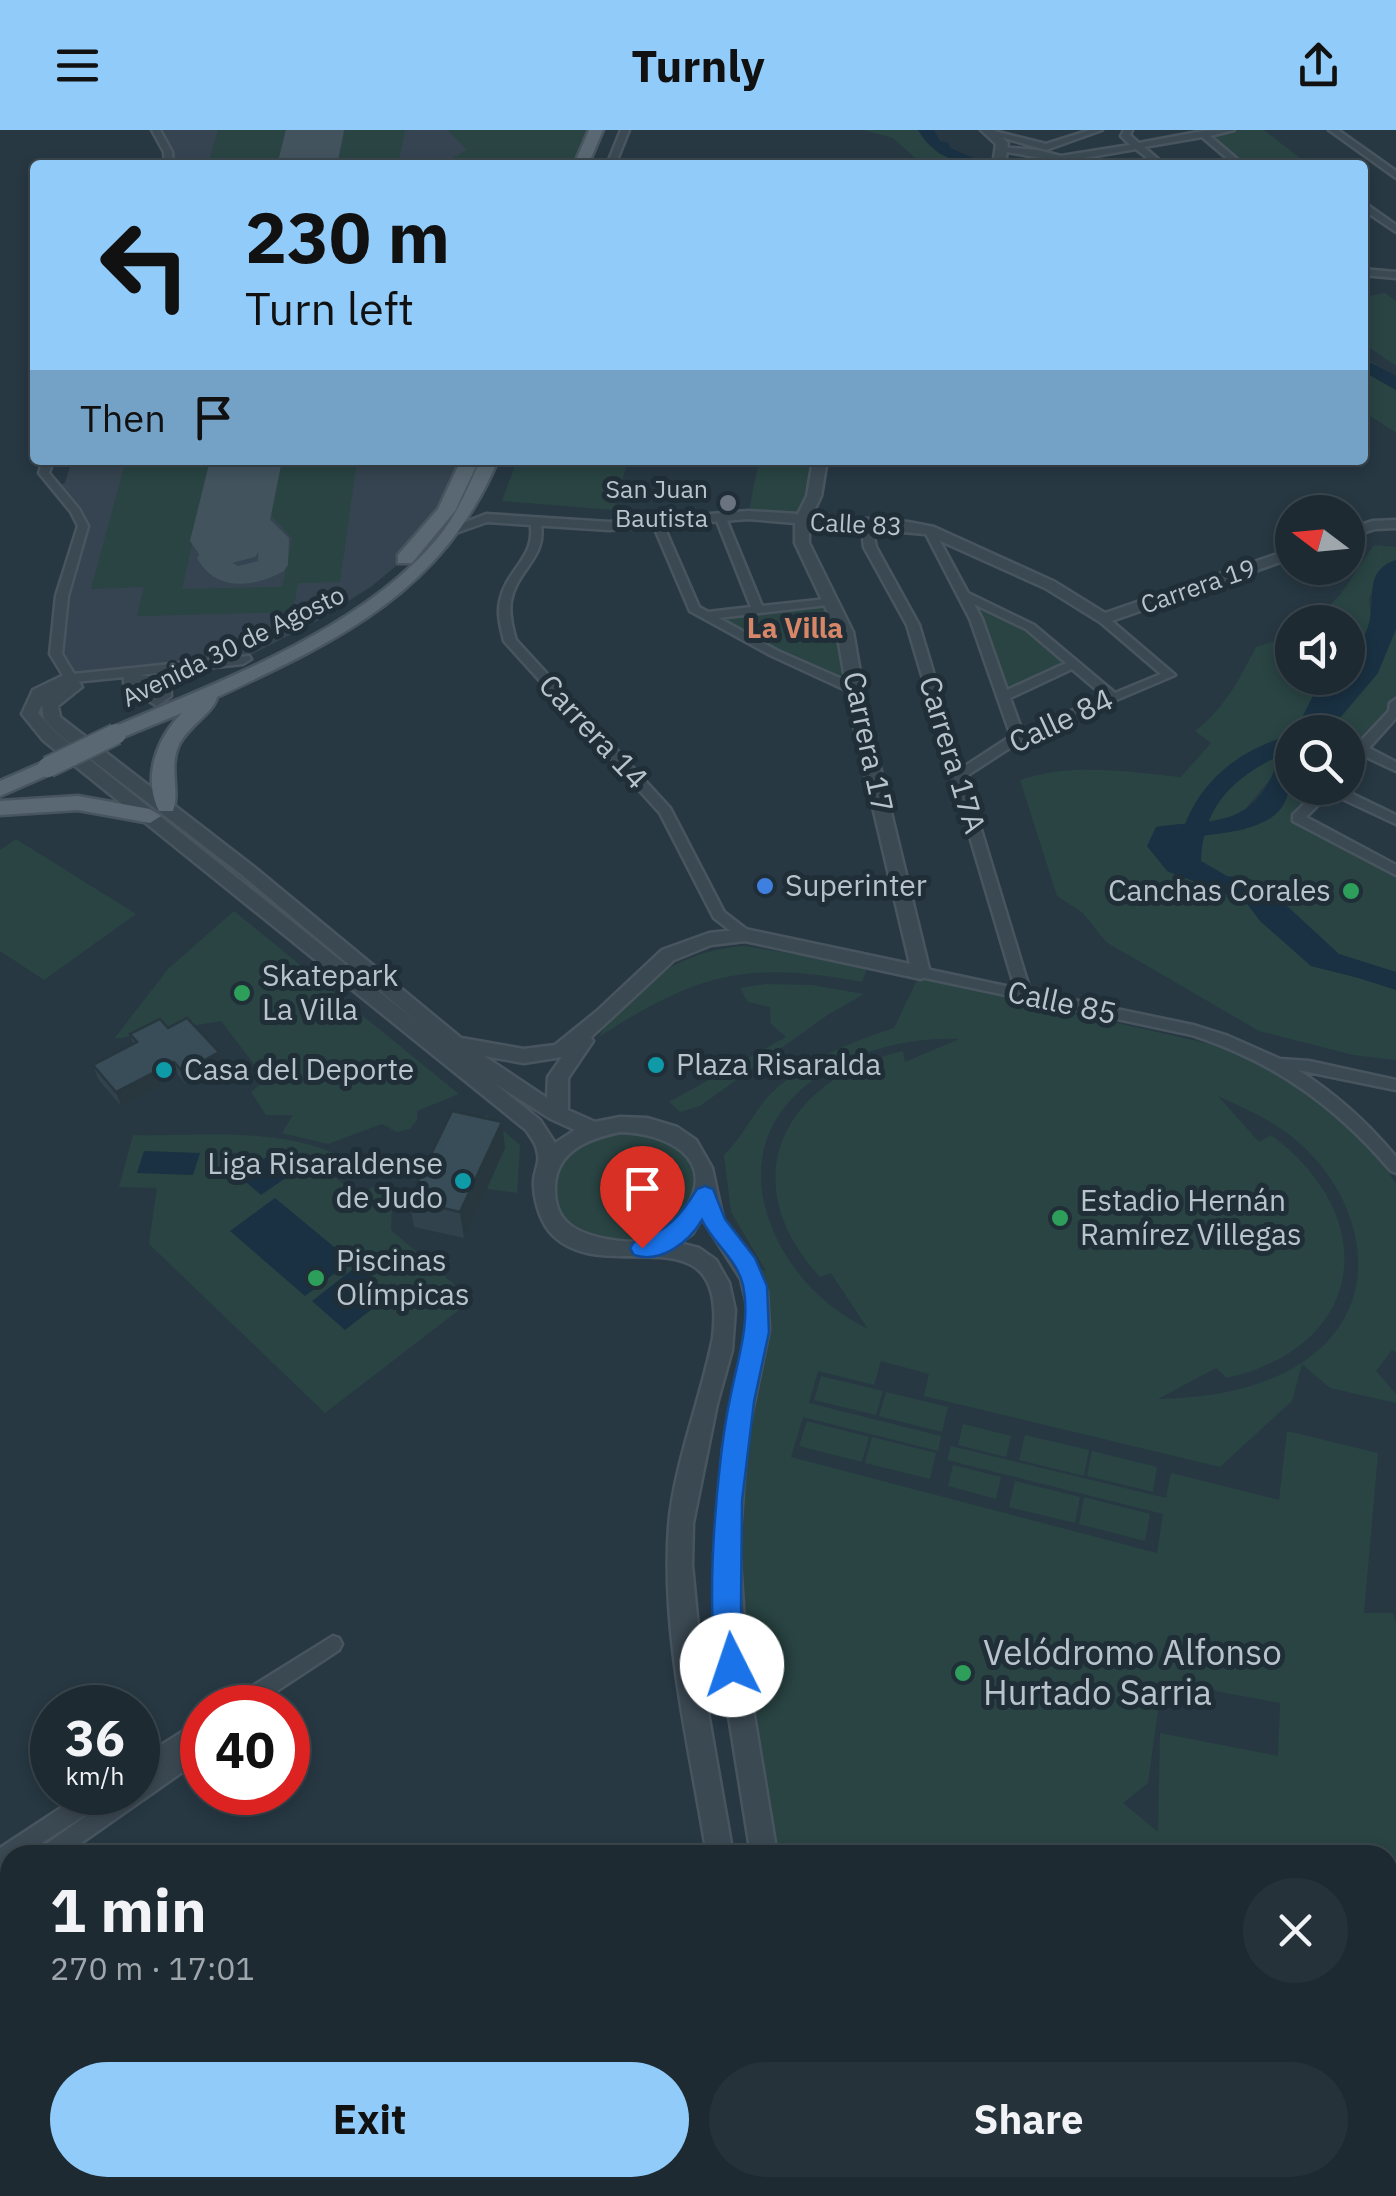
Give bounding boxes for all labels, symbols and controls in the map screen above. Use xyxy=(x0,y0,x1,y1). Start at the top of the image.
text: Turnly xyxy=(631,36,765,94)
icon: menu xyxy=(50,38,105,93)
icon: share xyxy=(1291,38,1346,93)
text: 230 m xyxy=(245,191,450,282)
icon: left xyxy=(80,200,210,330)
text: Turn left xyxy=(245,279,414,337)
icon: arrive xyxy=(186,390,241,445)
text: Then xyxy=(80,393,166,442)
place label: San Juan Bautista xyxy=(606,472,708,534)
marker: San Juan Bautista xyxy=(717,492,739,514)
north arrow xyxy=(1275,495,1365,585)
map controls xyxy=(1275,495,1365,805)
street label: Calle 83 xyxy=(809,505,903,542)
street label: Carrera 19 xyxy=(1136,551,1260,621)
street label: Avenida 30 de Agosto xyxy=(116,577,349,714)
button: sound xyxy=(1275,605,1365,695)
district label: La Villa xyxy=(747,609,843,646)
street label: Carrera 14 xyxy=(531,665,657,797)
street label: Carrera 17 xyxy=(836,668,903,816)
street label: Carrera 17A xyxy=(911,671,996,838)
street label: Calle 84 xyxy=(1002,679,1119,761)
button: search xyxy=(1275,715,1365,805)
place label: Superinter xyxy=(785,865,927,904)
place label: Canchas Corales xyxy=(1108,870,1331,909)
marker: Superinter xyxy=(754,875,776,897)
marker: Canchas Corales xyxy=(1340,880,1362,902)
place label: Skatepark La Villa xyxy=(262,955,398,1028)
street label: Calle 85 xyxy=(1004,971,1120,1032)
marker: Skatepark La Villa xyxy=(231,982,253,1004)
place label: Plaza Risaralda xyxy=(676,1044,881,1083)
place label: Casa del Deporte xyxy=(184,1049,414,1088)
marker: Plaza Risaralda xyxy=(645,1054,667,1076)
marker: Casa del Deporte xyxy=(153,1059,175,1081)
place label: Liga Risaraldense de Judo xyxy=(207,1143,443,1216)
pin xyxy=(600,1146,685,1249)
icon: arrive xyxy=(615,1161,670,1216)
marker: Liga Risaraldense de Judo xyxy=(452,1170,474,1192)
place label: Estadio Hernán Ramírez Villegas xyxy=(1080,1180,1302,1253)
marker: Estadio Hernán Ramírez Villegas xyxy=(1049,1207,1071,1229)
place label: Piscinas Olímpicas xyxy=(336,1240,470,1313)
marker: Piscinas Olímpicas xyxy=(305,1267,327,1289)
position arrow xyxy=(680,1613,784,1717)
place label: Velódromo Alfonso Hurtado Sarria xyxy=(983,1629,1282,1715)
marker: Velódromo Alfonso Hurtado Sarria xyxy=(952,1662,974,1684)
speed limit sign: 40 xyxy=(180,1685,310,1815)
text: 36 xyxy=(65,1705,125,1770)
text: km/h xyxy=(66,1759,124,1792)
text: 1 min xyxy=(50,1870,207,1949)
button: close xyxy=(1243,1878,1348,1983)
text: 270 m · 17:01 xyxy=(50,1947,255,1989)
button: Exit xyxy=(50,2062,689,2177)
button: Share xyxy=(709,2062,1348,2177)

